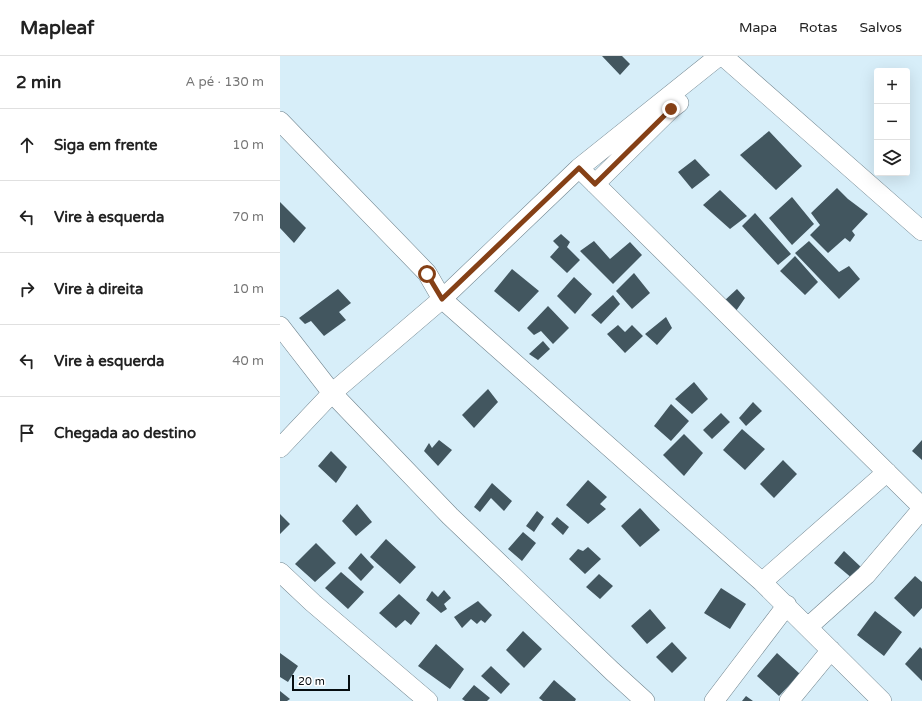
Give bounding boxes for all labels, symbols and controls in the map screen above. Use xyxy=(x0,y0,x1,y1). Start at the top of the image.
text: Mapleaf xyxy=(20,17,94,39)
text: Mapa xyxy=(739,19,777,36)
text: Rotas xyxy=(799,19,837,36)
text: Salvos xyxy=(859,19,902,36)
map controls xyxy=(874,68,910,176)
button: + xyxy=(874,68,910,104)
text: 2 min xyxy=(16,72,61,93)
text: A pé · 130 m xyxy=(185,74,264,90)
route end xyxy=(662,100,680,118)
button: − xyxy=(874,104,910,140)
icon: ahead xyxy=(16,134,38,156)
text: Siga em frente xyxy=(54,136,158,154)
text: 10 m xyxy=(232,137,264,153)
button: layers xyxy=(874,140,910,176)
icon: left xyxy=(16,206,38,228)
text: Vire à esquerda xyxy=(54,208,164,226)
text: 70 m xyxy=(232,209,264,225)
route start xyxy=(418,265,436,283)
icon: right xyxy=(16,278,38,300)
text: Vire à direita xyxy=(54,280,143,298)
text: 10 m xyxy=(232,281,264,297)
icon: left xyxy=(16,350,38,372)
text: Vire à esquerda xyxy=(54,352,164,370)
text: 40 m xyxy=(232,353,264,369)
icon: arrive xyxy=(16,422,38,444)
text: Chegada ao destino xyxy=(54,424,196,442)
scale bar xyxy=(292,673,350,692)
text: 20 m xyxy=(298,675,325,688)

